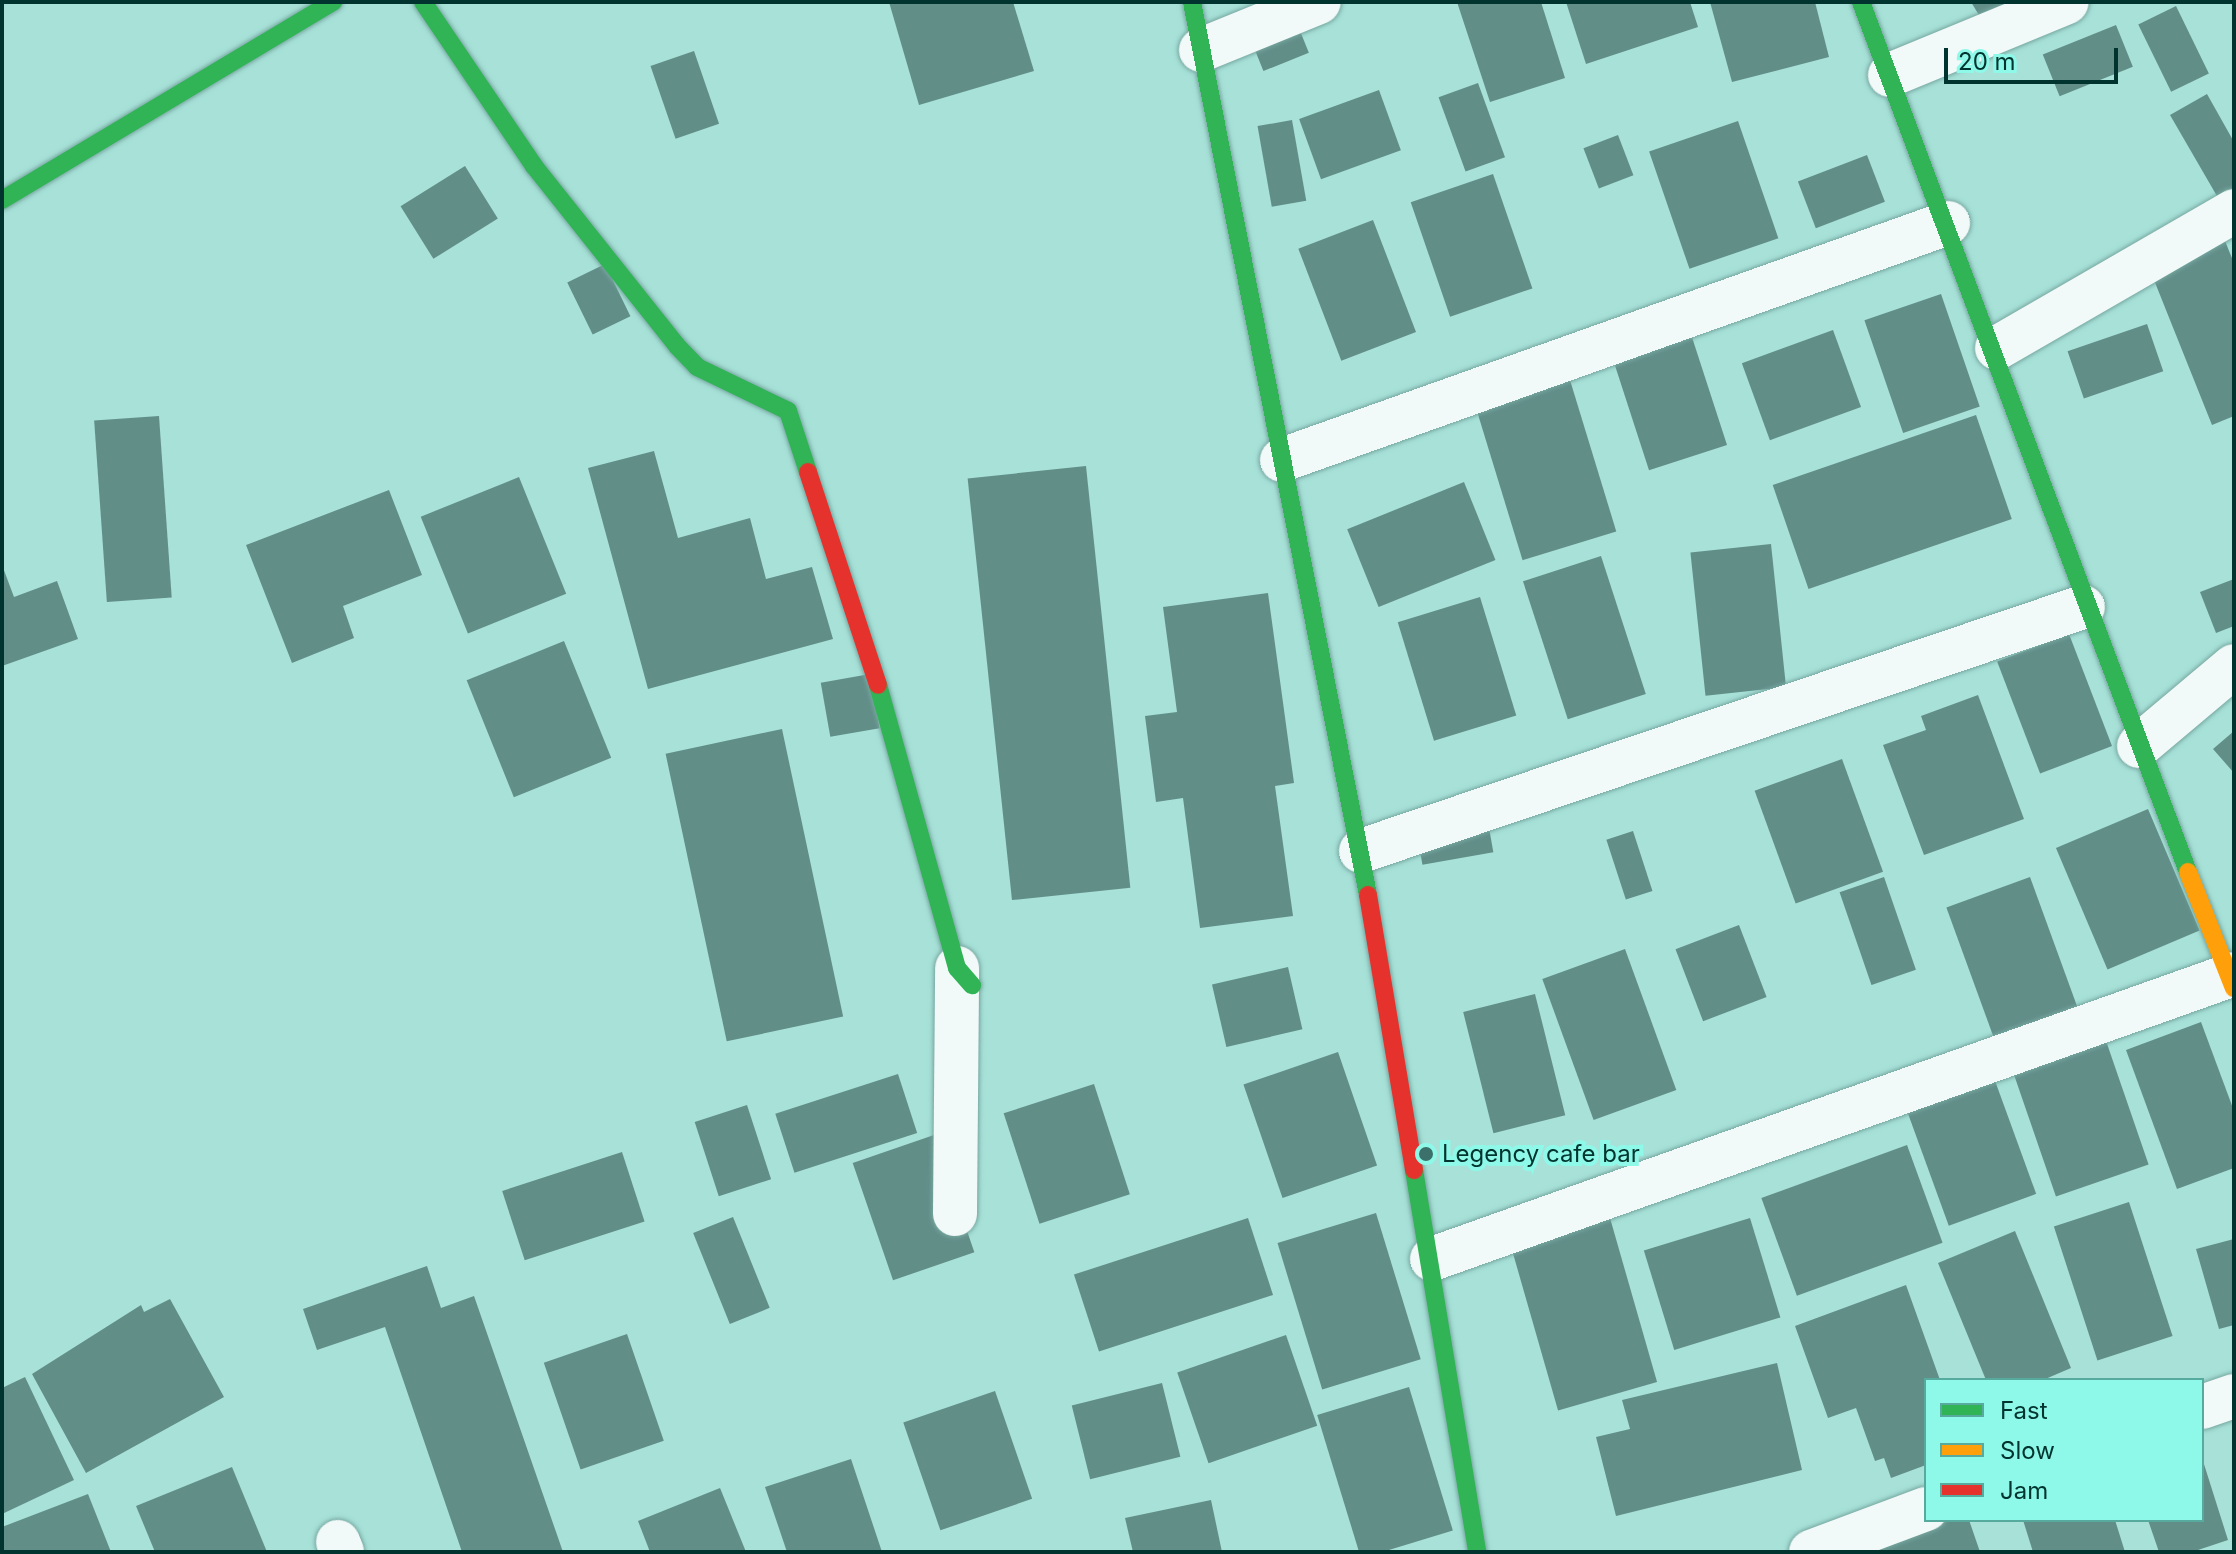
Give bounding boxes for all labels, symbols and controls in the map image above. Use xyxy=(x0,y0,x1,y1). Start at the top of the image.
scale bar xyxy=(1948,32,2122,82)
text: 20 m xyxy=(1958,47,2016,76)
place label: Legency cafe bar xyxy=(1442,1140,1640,1168)
marker: Legency cafe bar xyxy=(1417,1145,1435,1163)
legend xyxy=(1924,1378,2204,1522)
text: Fast xyxy=(2000,1396,2048,1425)
text: Slow xyxy=(2000,1436,2055,1465)
text: Jam xyxy=(2000,1476,2048,1505)

